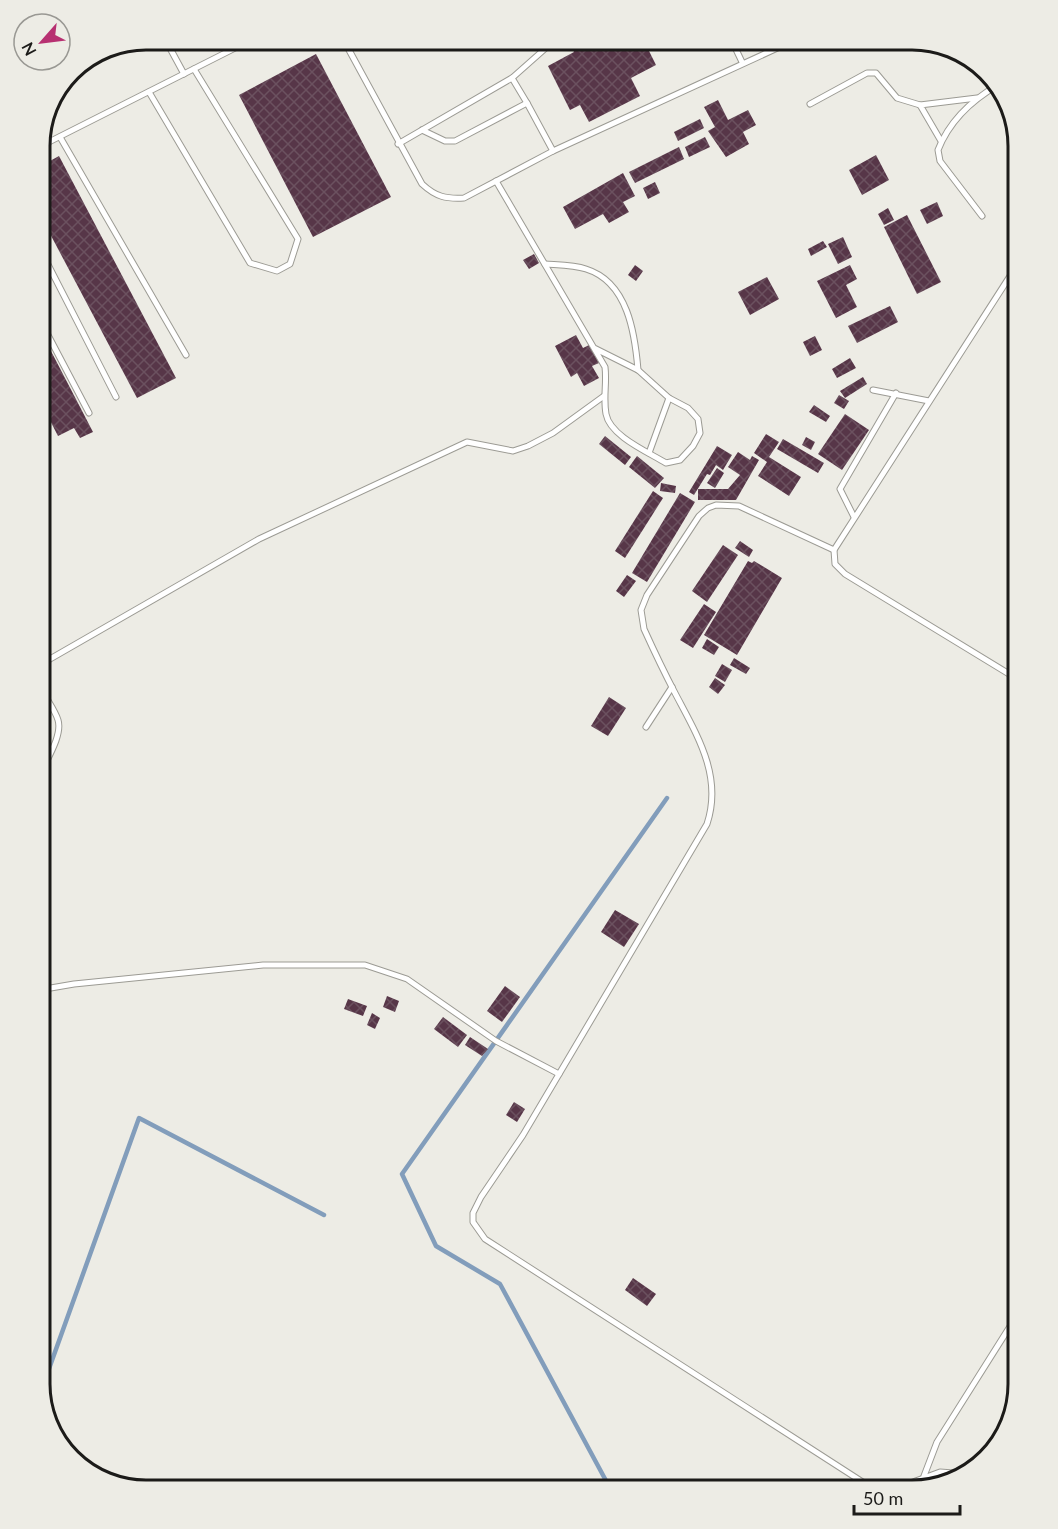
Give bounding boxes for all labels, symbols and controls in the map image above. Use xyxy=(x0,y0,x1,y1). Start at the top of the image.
north arrow xyxy=(12,12,72,72)
text: N xyxy=(17,39,40,59)
scale bar xyxy=(854,1478,960,1516)
text: 50 m xyxy=(863,1487,903,1509)

